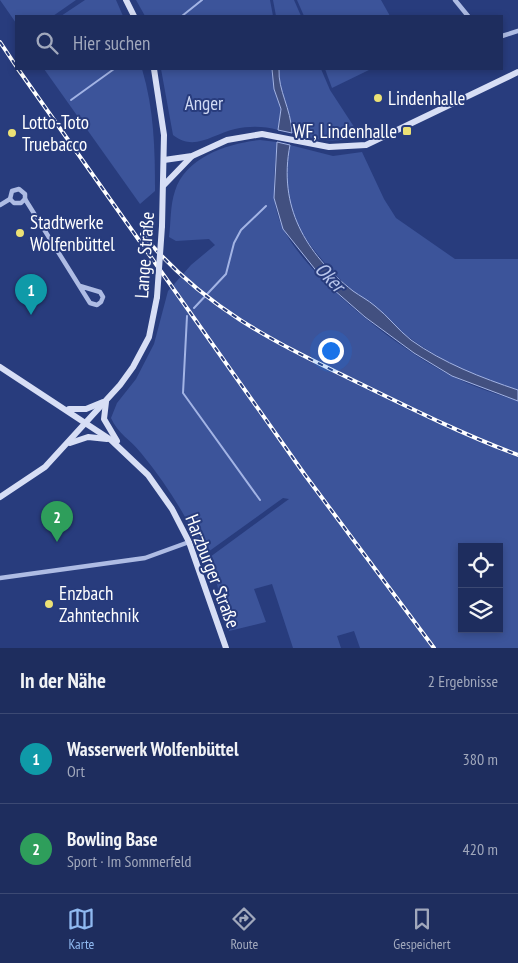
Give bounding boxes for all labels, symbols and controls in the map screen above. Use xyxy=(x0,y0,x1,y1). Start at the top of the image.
search box xyxy=(15,15,503,70)
icon: search xyxy=(33,29,61,57)
text: Hier suchen xyxy=(73,31,150,55)
place label: Lindenhalle xyxy=(388,86,466,110)
park label: Anger xyxy=(185,91,224,115)
marker: Lindenhalle xyxy=(372,92,384,104)
place label: Lotto-Toto Truebacco xyxy=(22,110,89,156)
place label: WF, Lindenhalle xyxy=(293,119,397,143)
marker: WF, Lindenhalle xyxy=(401,125,413,137)
marker: Lotto-Toto Truebacco xyxy=(6,127,18,139)
place label: Stadtwerke Wolfenbüttel xyxy=(30,210,115,256)
street label: Lange Straße xyxy=(129,211,159,299)
marker: Stadtwerke Wolfenbüttel xyxy=(14,227,26,239)
water label: Oker xyxy=(309,256,352,299)
pin: 1 xyxy=(15,274,47,315)
your location xyxy=(318,338,344,364)
pin: 2 xyxy=(41,501,73,542)
street label: Harzburger Straße xyxy=(180,511,246,631)
map controls xyxy=(458,543,503,633)
button: locate xyxy=(458,543,503,588)
place label: Enzbach Zahntechnik xyxy=(59,581,140,627)
button: layers xyxy=(458,588,503,633)
marker: Enzbach Zahntechnik xyxy=(43,598,55,610)
text: In der Nähe xyxy=(20,667,106,694)
text: 2 Ergebnisse xyxy=(428,671,498,691)
text: Wasserwerk Wolfenbüttel xyxy=(67,737,239,761)
text: 1 xyxy=(32,749,40,769)
text: 380 m xyxy=(463,749,498,769)
text: Ort xyxy=(67,761,85,781)
text: Bowling Base xyxy=(67,827,158,851)
text: 2 xyxy=(32,839,40,859)
text: 420 m xyxy=(463,839,498,859)
text: Sport · Im Sommerfeld xyxy=(67,851,191,871)
tab: Karte xyxy=(67,905,95,953)
tab: Route xyxy=(230,905,258,953)
tab: Gespeichert xyxy=(393,905,451,953)

